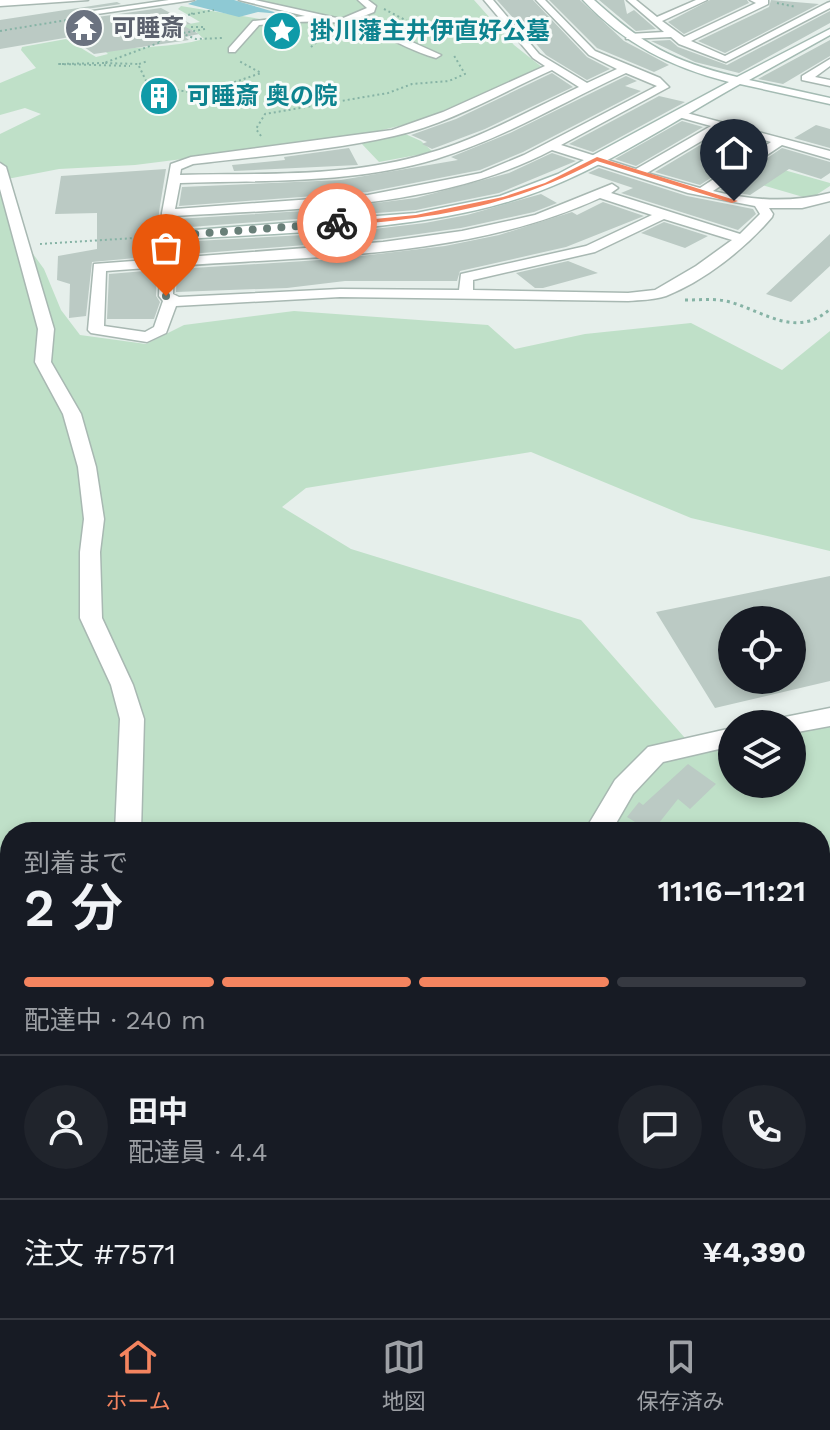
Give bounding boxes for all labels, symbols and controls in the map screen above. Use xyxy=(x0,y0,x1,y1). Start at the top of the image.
temple icon: 可睡斎 xyxy=(63,7,105,49)
place icon: 掛川藩主井伊直好公墓 xyxy=(261,10,303,52)
place label: 可睡斎 xyxy=(112,14,184,42)
place label: 掛川藩主井伊直好公墓 xyxy=(310,17,550,45)
building icon: 可睡斎 奥の院 xyxy=(138,75,180,117)
place label: 可睡斎 奥の院 xyxy=(187,82,338,110)
pin xyxy=(700,119,768,201)
icon: home xyxy=(712,131,756,175)
courier xyxy=(297,183,377,263)
icon: bike xyxy=(315,201,359,245)
pin xyxy=(132,214,200,296)
icon: bag xyxy=(144,226,188,270)
map controls xyxy=(718,606,806,798)
button: locate xyxy=(718,606,806,694)
button: layers xyxy=(718,710,806,798)
text: 到着まで xyxy=(24,848,128,878)
text: 11:16–11:21 xyxy=(658,873,806,908)
text: 2 分 xyxy=(24,878,123,939)
text: 配達中 · 240 m xyxy=(24,1005,206,1035)
button: person xyxy=(24,1085,108,1169)
button: chat xyxy=(618,1085,702,1169)
button: phone xyxy=(722,1085,806,1169)
text: 田中 xyxy=(128,1094,188,1129)
text: 配達員 · 4.4 xyxy=(128,1137,268,1167)
text: ¥4,390 xyxy=(702,1234,806,1269)
text: 注文 #7571 xyxy=(24,1236,176,1271)
tab: ホーム xyxy=(105,1335,171,1415)
tab: 地図 xyxy=(382,1335,426,1415)
tab: 保存済み xyxy=(637,1335,725,1415)

